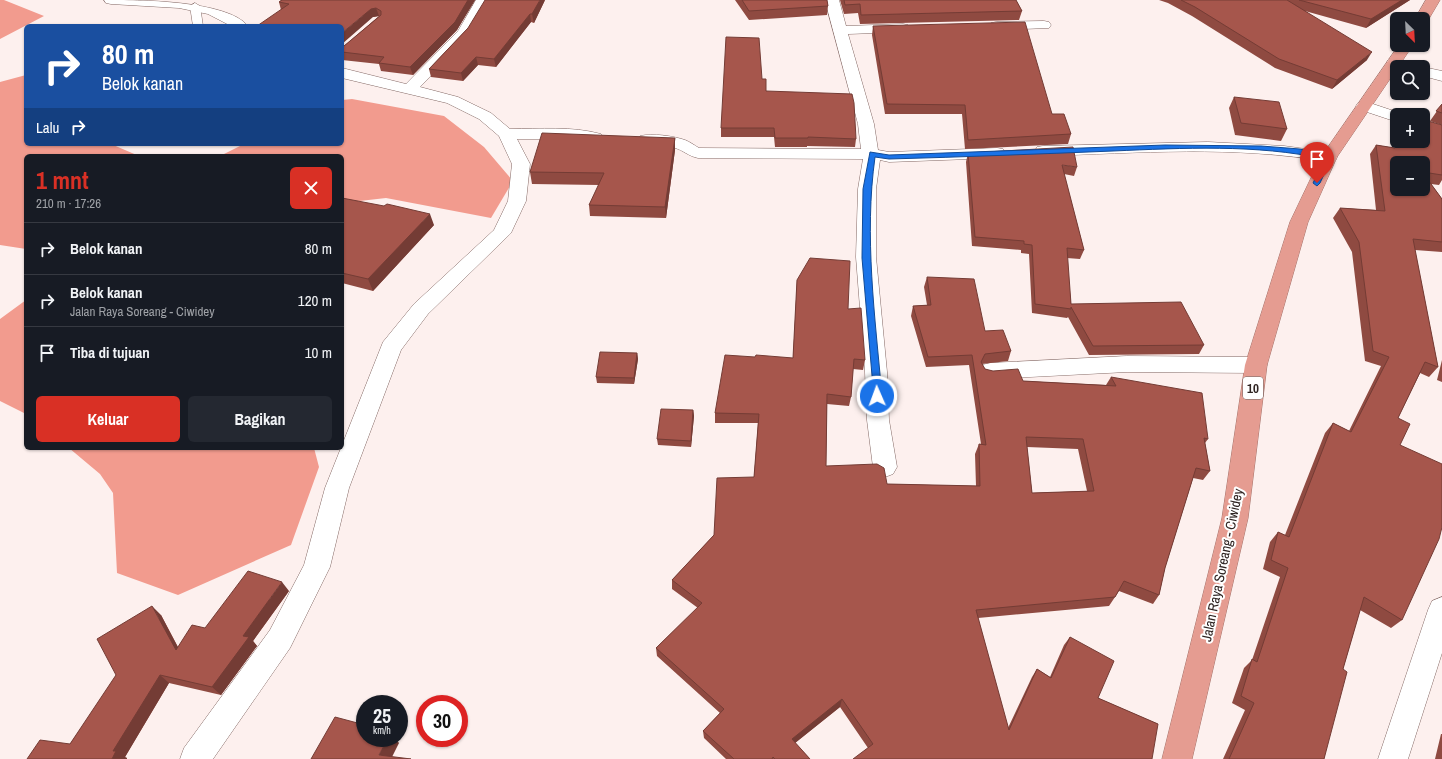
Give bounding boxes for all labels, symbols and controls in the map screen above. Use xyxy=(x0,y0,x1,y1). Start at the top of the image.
north arrow xyxy=(1390,12,1430,52)
map controls xyxy=(1390,12,1430,196)
text: 80 m xyxy=(102,35,154,73)
icon: right xyxy=(36,40,88,92)
button: search xyxy=(1390,60,1430,100)
text: Belok kanan xyxy=(102,71,183,96)
button: + xyxy=(1390,108,1430,148)
icon: right xyxy=(67,116,89,138)
text: Lalu xyxy=(36,117,59,138)
pin xyxy=(1300,142,1334,183)
icon: arrive xyxy=(1306,148,1328,170)
button: − xyxy=(1390,156,1430,196)
text: 1 mnt xyxy=(36,164,89,196)
button: close xyxy=(290,167,332,209)
text: 210 m · 17:26 xyxy=(36,195,101,212)
icon: right xyxy=(36,238,58,260)
text: Belok kanan xyxy=(70,238,142,259)
text: 80 m xyxy=(305,238,332,259)
text: Belok kanan xyxy=(70,282,142,303)
icon: right xyxy=(36,290,58,312)
text: 120 m xyxy=(298,290,332,311)
text: Jalan Raya Soreang - Ciwidey xyxy=(70,303,215,320)
icon: arrive xyxy=(36,342,58,364)
text: Tiba di tujuan xyxy=(70,342,150,363)
text: 10 m xyxy=(305,342,332,363)
position arrow xyxy=(856,375,898,417)
road number: 10 xyxy=(1243,377,1263,399)
button: Keluar xyxy=(36,396,180,442)
button: Bagikan xyxy=(188,396,332,442)
street label: Jalan Raya Soreang - Ciwidey xyxy=(1197,487,1247,643)
speed limit sign: 30 xyxy=(416,695,468,747)
text: 25 xyxy=(373,702,391,729)
text: km/h xyxy=(373,724,391,737)

